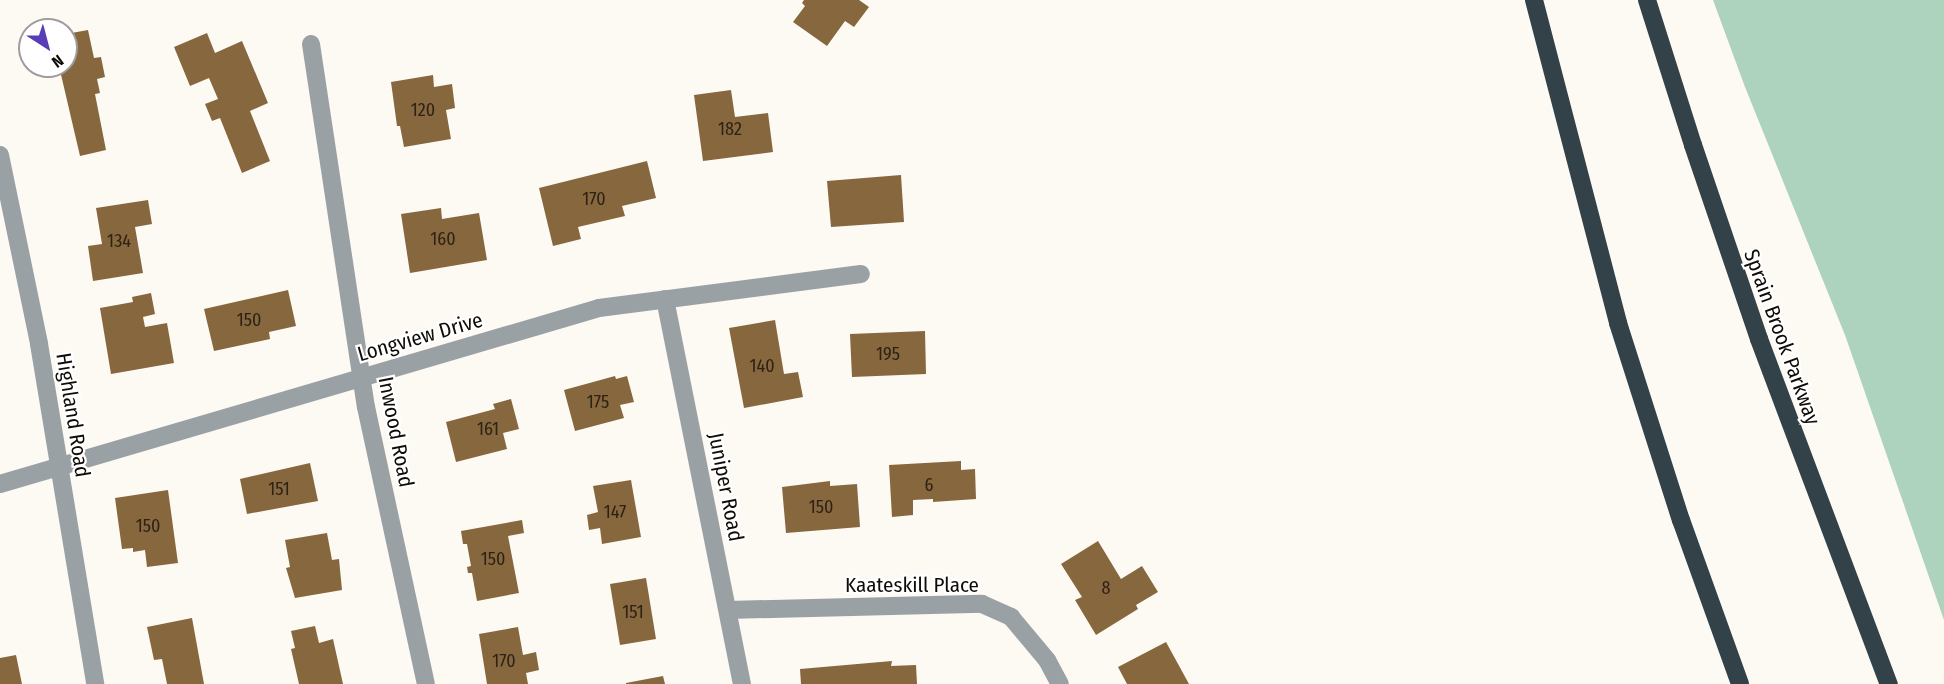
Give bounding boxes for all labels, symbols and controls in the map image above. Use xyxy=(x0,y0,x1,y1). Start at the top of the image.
north arrow xyxy=(18,18,78,78)
text: N xyxy=(48,51,67,72)
house number: 120 xyxy=(411,99,435,121)
house number: 182 xyxy=(718,118,742,140)
house number: 170 xyxy=(582,188,606,210)
house number: 160 xyxy=(430,228,456,250)
house number: 134 xyxy=(107,230,131,252)
street label: Sprain Brook Parkway xyxy=(1739,246,1825,428)
street label: Longview Drive xyxy=(355,307,485,367)
house number: 150 xyxy=(237,309,261,331)
house number: 195 xyxy=(876,343,900,365)
street label: Highland Road xyxy=(51,351,95,479)
house number: 140 xyxy=(749,355,775,377)
street label: Inwood Road xyxy=(373,375,419,489)
house number: 175 xyxy=(587,391,609,413)
house number: 161 xyxy=(477,418,499,440)
street label: Juniper Road xyxy=(703,430,749,544)
house number: 6 xyxy=(925,474,933,496)
house number: 151 xyxy=(268,478,290,500)
house number: 150 xyxy=(809,496,833,518)
house number: 147 xyxy=(604,501,626,523)
house number: 150 xyxy=(136,515,160,537)
house number: 150 xyxy=(481,548,505,570)
street label: Kaateskill Place xyxy=(845,572,979,598)
house number: 8 xyxy=(1102,577,1110,599)
house number: 151 xyxy=(622,601,644,623)
house number: 170 xyxy=(492,650,516,672)

